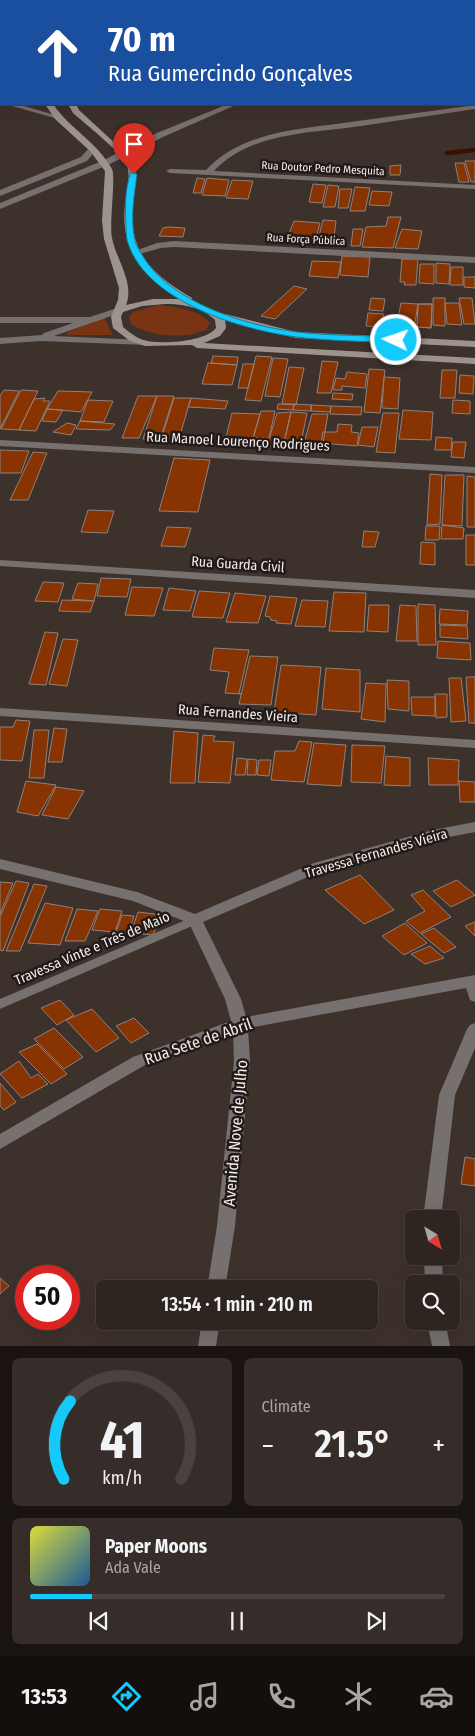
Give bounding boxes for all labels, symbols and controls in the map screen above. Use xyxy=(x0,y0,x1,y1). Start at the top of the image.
text: 70 m xyxy=(108,18,176,60)
icon: ahead xyxy=(25,20,90,85)
text: Rua Gumercindo Gonçalves xyxy=(108,60,353,87)
pin xyxy=(113,123,155,174)
icon: arrive xyxy=(120,130,148,158)
street label: Rua Doutor Pedro Mesquita xyxy=(261,159,385,178)
street label: Rua Força Pública xyxy=(266,231,346,248)
position arrow xyxy=(369,313,421,365)
street label: Rua Manoel Lourenço Rodrigues xyxy=(146,428,330,455)
street label: Rua Guarda Civil xyxy=(191,553,286,576)
street label: Rua Fernandes Vieira xyxy=(177,701,299,726)
street label: Travessa Fernandes Vieira xyxy=(303,825,449,882)
street label: Travessa Vinte e Três de Maio xyxy=(12,908,172,989)
street label: Rua Sete de Abril xyxy=(142,1014,254,1069)
street label: Avenida Nove de Julho xyxy=(220,1059,251,1207)
north arrow xyxy=(405,1210,460,1265)
map controls xyxy=(405,1210,460,1330)
speed limit sign: 50 xyxy=(15,1265,80,1330)
button: search xyxy=(405,1275,460,1330)
text: 13:54 · 1 min · 210 m xyxy=(161,1293,313,1316)
text: Climate xyxy=(262,1397,311,1416)
text: 41 xyxy=(99,1409,144,1472)
text: 21.5° xyxy=(315,1421,392,1467)
text: − xyxy=(262,1429,274,1462)
text: + xyxy=(432,1429,445,1462)
text: km/h xyxy=(102,1467,142,1489)
text: Paper Moons xyxy=(105,1535,207,1558)
text: Ada Vale xyxy=(105,1558,161,1577)
icon: previous xyxy=(85,1607,113,1635)
icon: pause xyxy=(223,1607,251,1635)
icon: next xyxy=(362,1607,390,1635)
icon: directions xyxy=(109,1679,144,1714)
icon: music xyxy=(187,1679,222,1714)
icon: phone xyxy=(264,1679,299,1714)
icon: climate xyxy=(341,1679,376,1714)
icon: car xyxy=(419,1679,454,1714)
text: 13:53 xyxy=(21,1683,67,1710)

